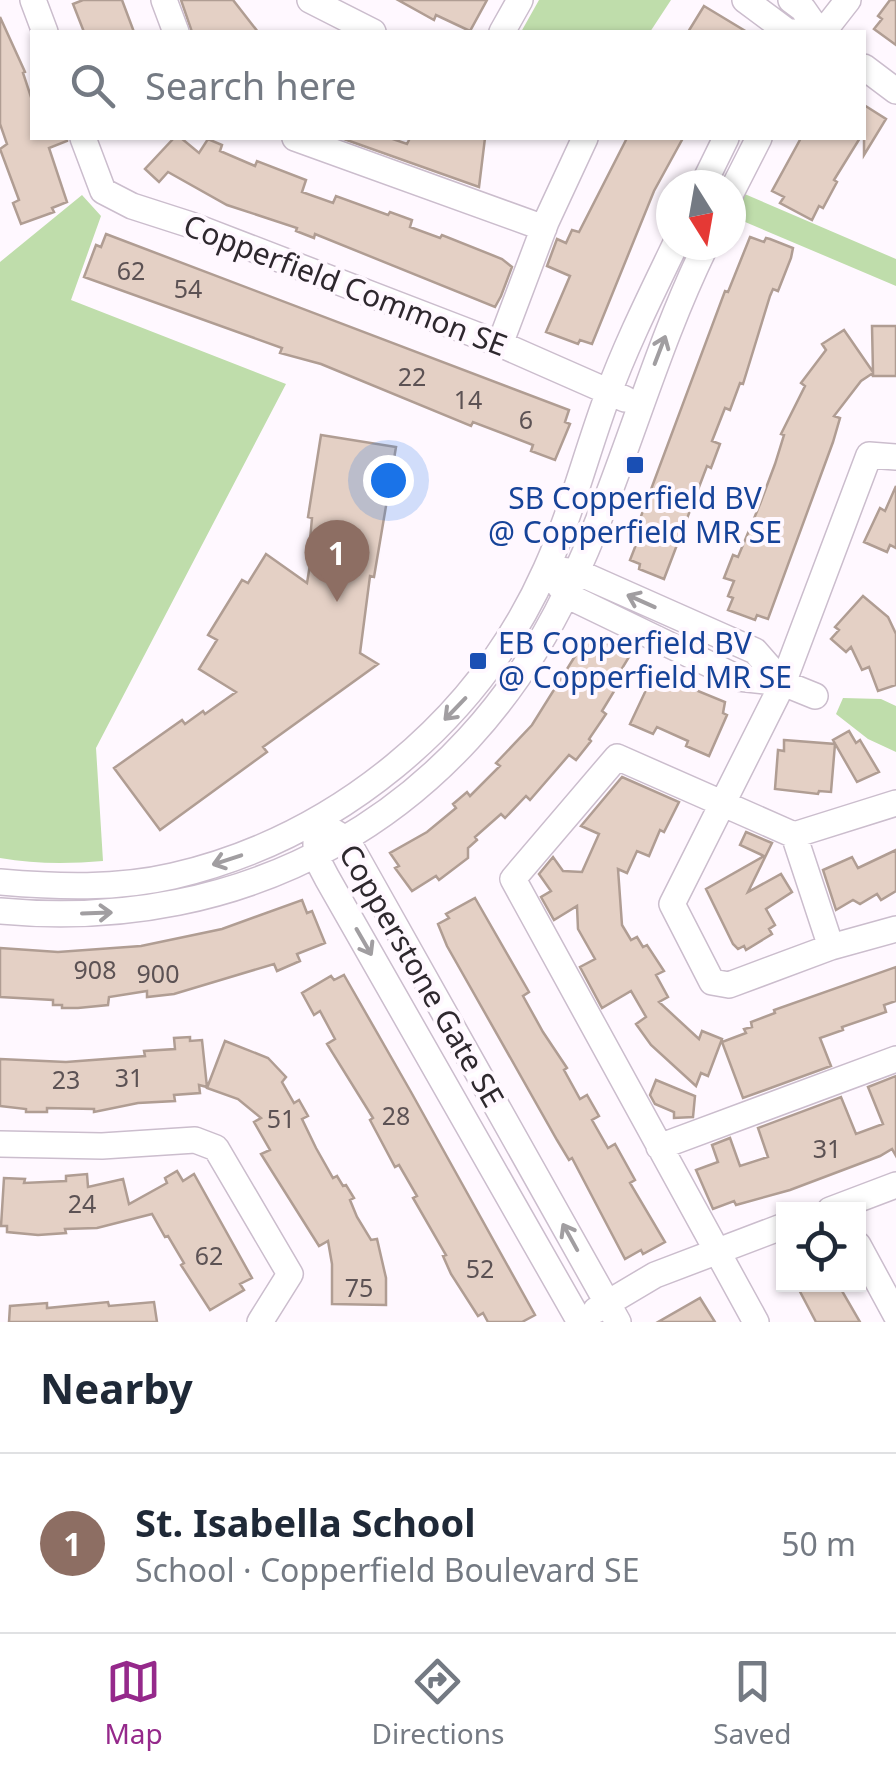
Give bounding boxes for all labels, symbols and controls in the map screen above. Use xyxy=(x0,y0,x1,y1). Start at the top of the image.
search box xyxy=(30,30,866,140)
icon: search xyxy=(65,58,120,113)
text: Search here xyxy=(145,59,356,111)
north arrow xyxy=(656,170,746,260)
street label: Copperfield Common SE xyxy=(178,204,513,365)
house number: 62 xyxy=(117,253,145,287)
house number: 54 xyxy=(174,271,202,305)
one-way arrow xyxy=(652,335,670,365)
house number: 22 xyxy=(398,359,426,393)
house number: 14 xyxy=(454,382,482,416)
house number: 6 xyxy=(519,402,533,436)
marker: SB Copperfield BV @ Copperfield MR SE xyxy=(624,454,646,476)
your location xyxy=(363,455,414,506)
place label: SB Copperfield BV @ Copperfield MR SE xyxy=(488,477,782,552)
pin: 1 xyxy=(304,520,370,602)
one-way arrow xyxy=(627,590,657,609)
place label: EB Copperfield BV @ Copperfield MR SE xyxy=(498,622,792,697)
marker: EB Copperfield BV @ Copperfield MR SE xyxy=(467,650,489,672)
one-way arrow xyxy=(443,696,467,720)
street label: Copperstone Gate SE xyxy=(330,836,514,1114)
one-way arrow xyxy=(211,852,243,870)
one-way arrow xyxy=(81,904,113,923)
one-way arrow xyxy=(354,927,374,956)
house number: 908 xyxy=(74,952,116,986)
house number: 900 xyxy=(137,956,179,990)
house number: 31 xyxy=(115,1060,143,1094)
house number: 23 xyxy=(52,1062,80,1096)
house number: 28 xyxy=(382,1098,410,1132)
house number: 51 xyxy=(267,1101,295,1135)
house number: 31 xyxy=(813,1131,841,1165)
house number: 24 xyxy=(68,1186,96,1220)
map controls xyxy=(776,1202,866,1292)
button: locate xyxy=(776,1202,866,1292)
one-way arrow xyxy=(560,1223,580,1252)
house number: 62 xyxy=(195,1238,223,1272)
house number: 52 xyxy=(466,1251,494,1285)
house number: 75 xyxy=(345,1270,373,1304)
text: Nearby xyxy=(40,1359,193,1416)
text: St. Isabella School xyxy=(135,1496,476,1548)
text: 1 xyxy=(63,1522,82,1565)
text: 50 m xyxy=(781,1522,856,1565)
text: School · Copperfield Boulevard SE xyxy=(135,1548,639,1591)
tab: Map xyxy=(104,1654,163,1752)
tab: Directions xyxy=(372,1654,504,1752)
tab: Saved xyxy=(713,1654,792,1752)

